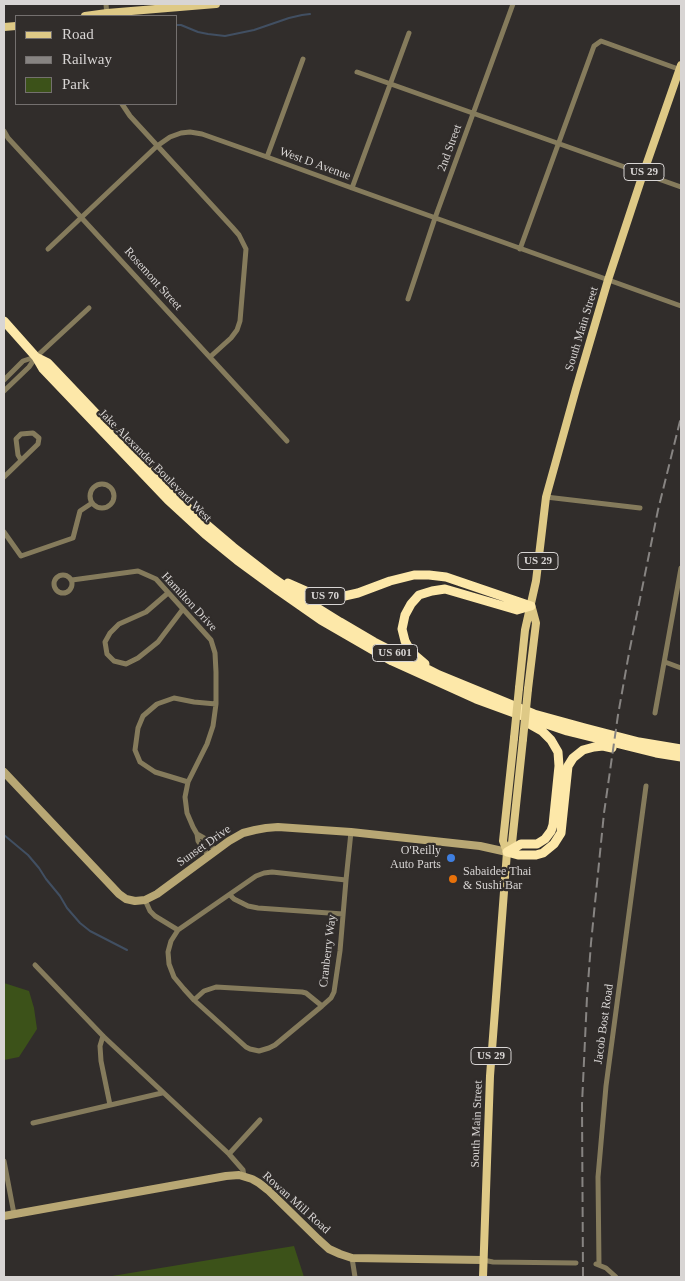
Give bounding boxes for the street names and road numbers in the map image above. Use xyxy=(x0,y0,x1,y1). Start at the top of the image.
street label: 2nd Street xyxy=(435,123,465,173)
street label: West D Avenue xyxy=(277,144,353,184)
road number: US 29 xyxy=(624,163,664,180)
street label: Rosemont Street xyxy=(121,245,185,313)
street label: South Main Street xyxy=(562,285,602,373)
street label: Jake Alexander Boulevard West xyxy=(95,406,215,526)
road number: US 29 xyxy=(518,552,558,570)
street label: Hamilton Drive xyxy=(158,569,220,635)
road number: US 70 xyxy=(305,588,345,604)
road number: US 601 xyxy=(372,644,418,661)
street label: Sunset Drive xyxy=(174,822,234,870)
street label: Cranberry Way xyxy=(316,914,340,988)
street label: Jacob Bost Road xyxy=(591,983,617,1065)
road number: US 29 xyxy=(471,1048,511,1064)
street label: South Main Street xyxy=(468,1080,486,1168)
street label: Rowan Mill Road xyxy=(259,1169,333,1237)

